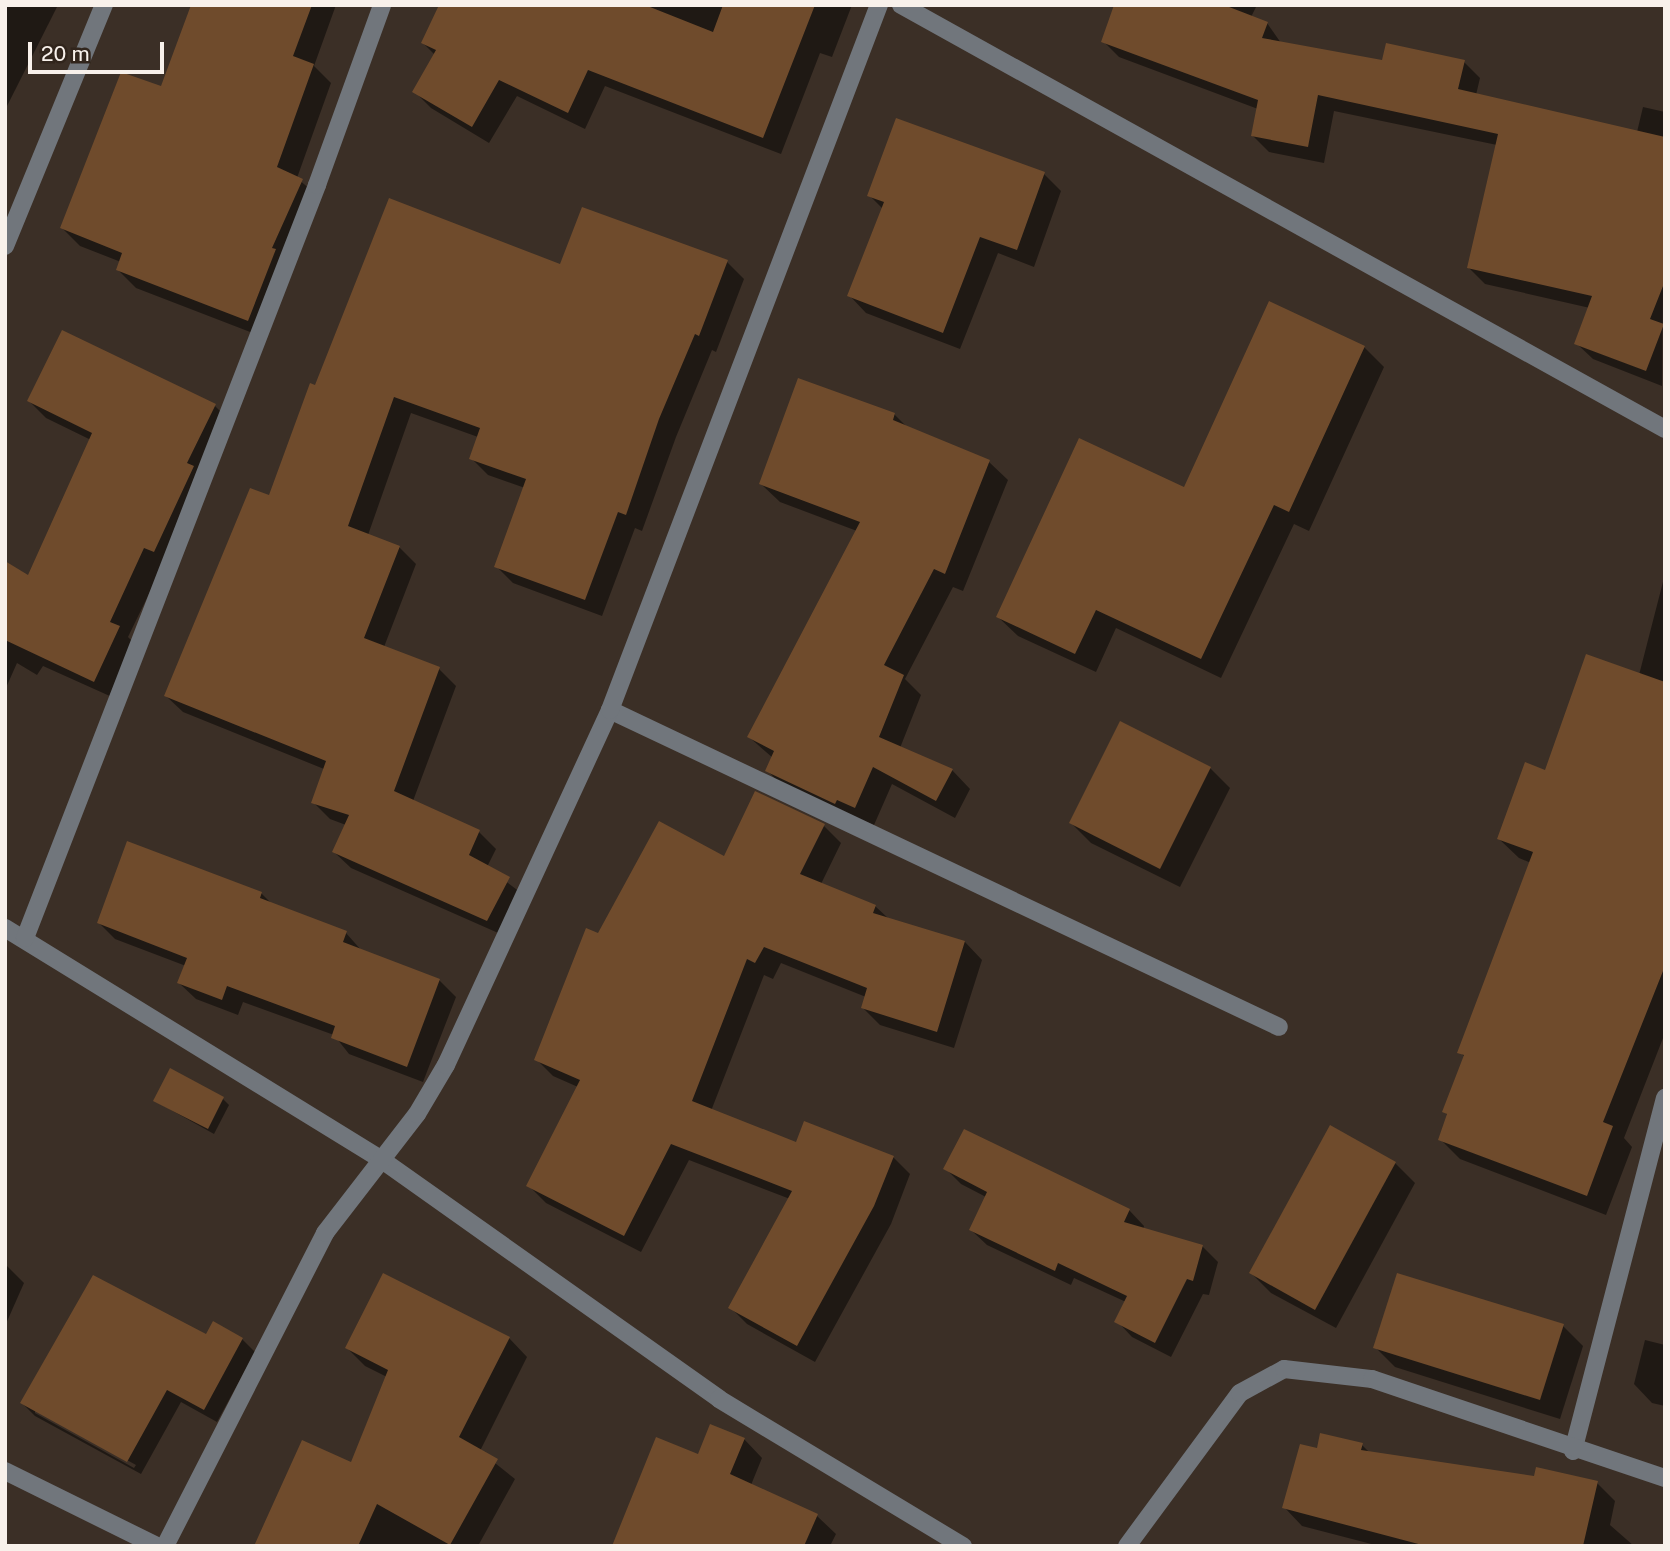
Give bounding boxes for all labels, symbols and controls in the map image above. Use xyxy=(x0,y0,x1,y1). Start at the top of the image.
scale bar xyxy=(32,28,168,72)
text: 20 m xyxy=(41,41,90,66)

